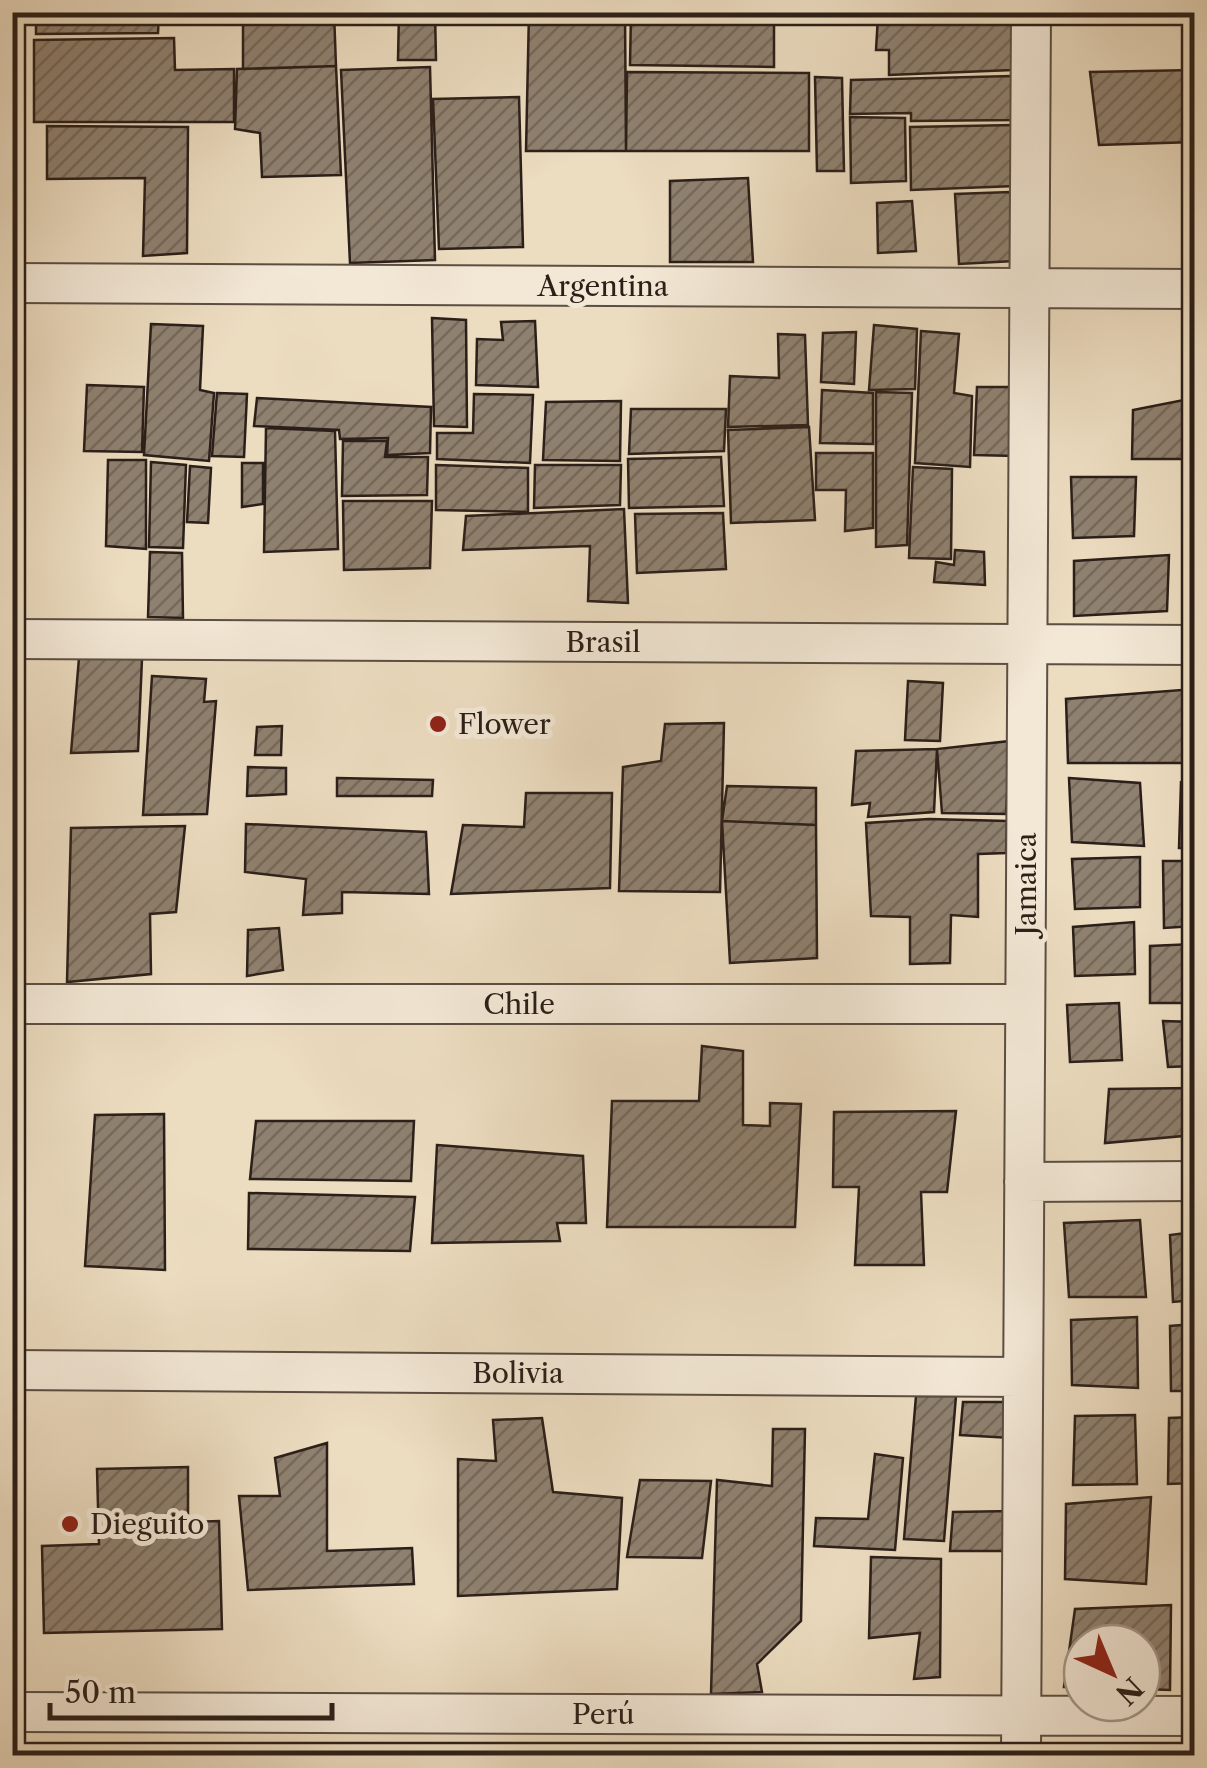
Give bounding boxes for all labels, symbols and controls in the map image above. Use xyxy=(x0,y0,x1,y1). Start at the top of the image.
street label: Argentina xyxy=(537,269,669,303)
street label: Brasil xyxy=(566,625,640,659)
place label: Flower xyxy=(458,707,551,741)
marker: Flower xyxy=(427,713,449,735)
street label: Jamaica xyxy=(1009,832,1043,940)
street label: Chile xyxy=(483,987,555,1021)
street label: Bolivia xyxy=(472,1356,564,1390)
place label: Dieguito xyxy=(90,1507,205,1541)
marker: Dieguito xyxy=(59,1513,81,1535)
north arrow xyxy=(1062,1623,1162,1723)
scale bar xyxy=(50,1658,332,1720)
text: N xyxy=(1109,1670,1150,1712)
text: 50 m xyxy=(65,1674,136,1711)
street label: Perú xyxy=(572,1697,634,1731)

